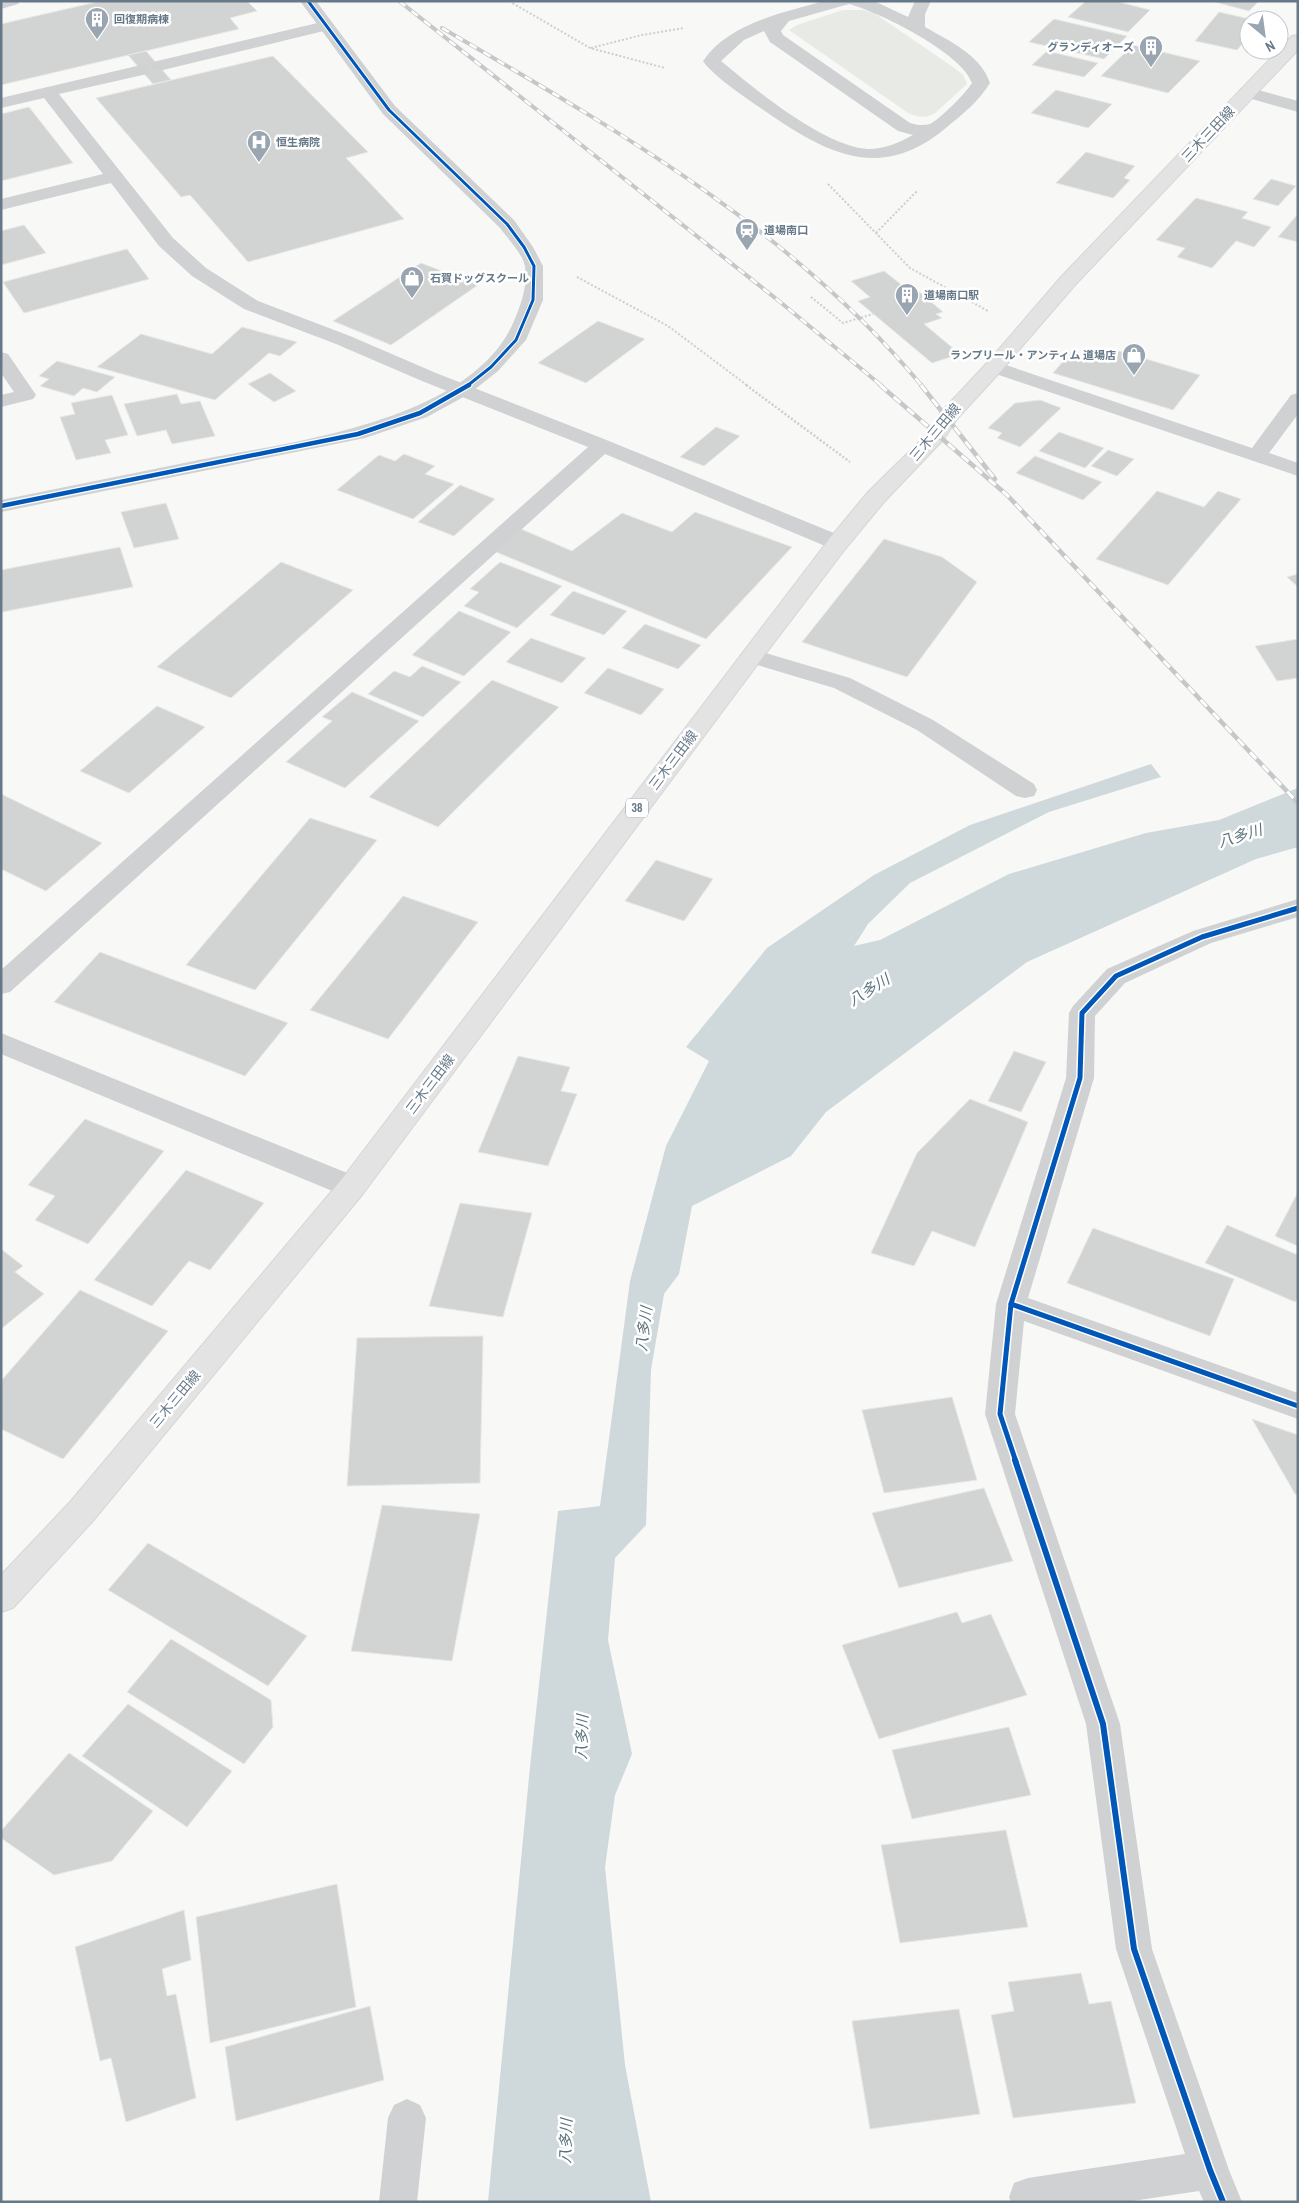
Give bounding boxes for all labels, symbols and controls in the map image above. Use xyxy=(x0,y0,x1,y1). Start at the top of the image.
building icon: 回復期病棟 xyxy=(84,6,110,40)
north arrow xyxy=(1239,10,1289,60)
place label: 回復期病棟 xyxy=(114,12,169,26)
building icon: グランディオーズ xyxy=(1138,34,1164,68)
text: N xyxy=(1262,36,1278,56)
place label: グランディオーズ xyxy=(1047,40,1134,54)
street label: 三木三田線 xyxy=(1178,102,1238,166)
hospital icon: 恒生病院 xyxy=(246,129,272,163)
place label: 恒生病院 xyxy=(276,135,320,149)
station icon: 道場南口 xyxy=(734,217,760,251)
place label: 道場南口 xyxy=(764,223,808,237)
shop icon: 石賀ドッグスクール xyxy=(399,265,425,299)
place label: 石賀ドッグスクール xyxy=(430,271,529,285)
building icon: 道場南口駅 xyxy=(894,282,920,316)
place label: 道場南口駅 xyxy=(924,288,979,302)
shop icon: ランプリール・アンティム 道場店 xyxy=(1121,342,1147,376)
place label: ランプリール・アンティム 道場店 xyxy=(950,348,1116,362)
street label: 三木三田線 xyxy=(906,399,964,465)
street label: 三木三田線 xyxy=(645,727,701,793)
road number: 38 xyxy=(626,798,648,818)
water label: 八多川 xyxy=(1215,818,1266,852)
water label: 八多川 xyxy=(844,968,895,1010)
street label: 三木三田線 xyxy=(402,1051,458,1117)
water label: 八多川 xyxy=(630,1303,657,1353)
street label: 三木三田線 xyxy=(146,1366,204,1432)
water label: 八多川 xyxy=(570,1712,593,1760)
water label: 八多川 xyxy=(554,2116,577,2164)

